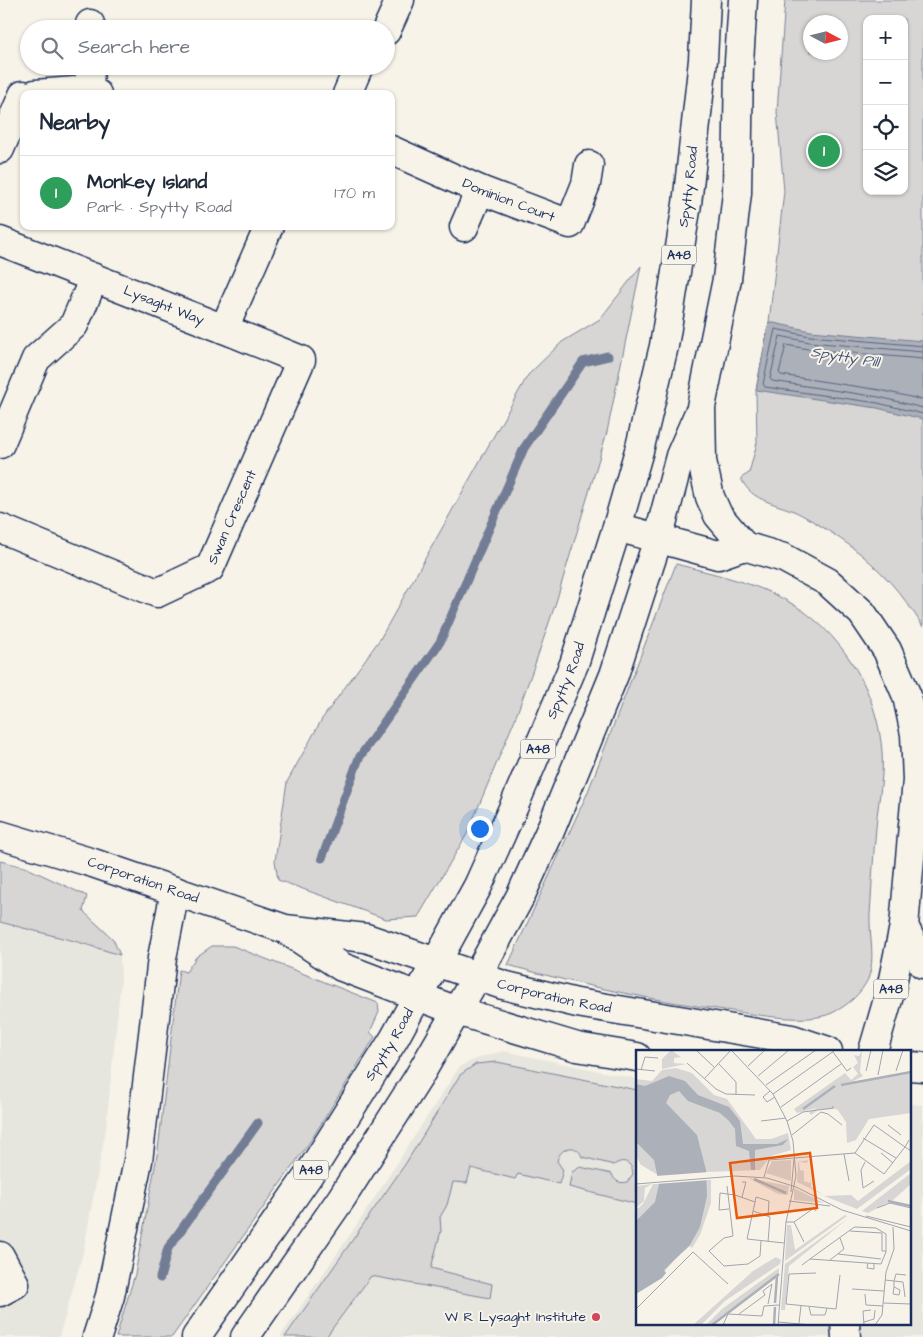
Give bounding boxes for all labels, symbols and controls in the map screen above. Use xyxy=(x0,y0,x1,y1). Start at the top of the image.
north arrow xyxy=(803,15,848,60)
map controls xyxy=(863,15,908,195)
button: + xyxy=(863,15,908,60)
search box xyxy=(20,20,395,75)
icon: search xyxy=(38,34,66,62)
text: Search here xyxy=(78,34,190,61)
button: − xyxy=(863,60,908,105)
button: locate xyxy=(863,105,908,150)
text: Nearby xyxy=(40,108,110,137)
pin: 1 xyxy=(808,132,840,170)
street label: Spytty Road xyxy=(673,145,703,229)
button: layers xyxy=(863,150,908,195)
text: Monkey Island xyxy=(87,169,207,196)
street label: Dominion Court xyxy=(459,173,558,228)
text: 1 xyxy=(55,182,57,204)
text: 170 m xyxy=(334,182,375,204)
text: Park · Spytty Road xyxy=(87,196,232,218)
road number: A48 xyxy=(662,246,696,264)
street label: Lysaght Way xyxy=(121,281,207,330)
water label: Spytty Pill xyxy=(809,341,882,374)
street label: Swan Crescent xyxy=(203,466,262,568)
street label: Spytty Road xyxy=(542,640,590,722)
road number: A48 xyxy=(520,740,556,759)
your location xyxy=(467,816,493,842)
street label: Corporation Road xyxy=(85,852,201,909)
street label: Corporation Road xyxy=(494,974,613,1019)
road number: A48 xyxy=(874,980,908,999)
street label: Spytty Road xyxy=(360,1005,419,1085)
inset map xyxy=(636,1050,910,1324)
road number: A48 xyxy=(294,1160,328,1180)
place label: W R Lysaght Institute xyxy=(445,1307,586,1327)
marker: W R Lysaght Institute xyxy=(590,1311,602,1323)

